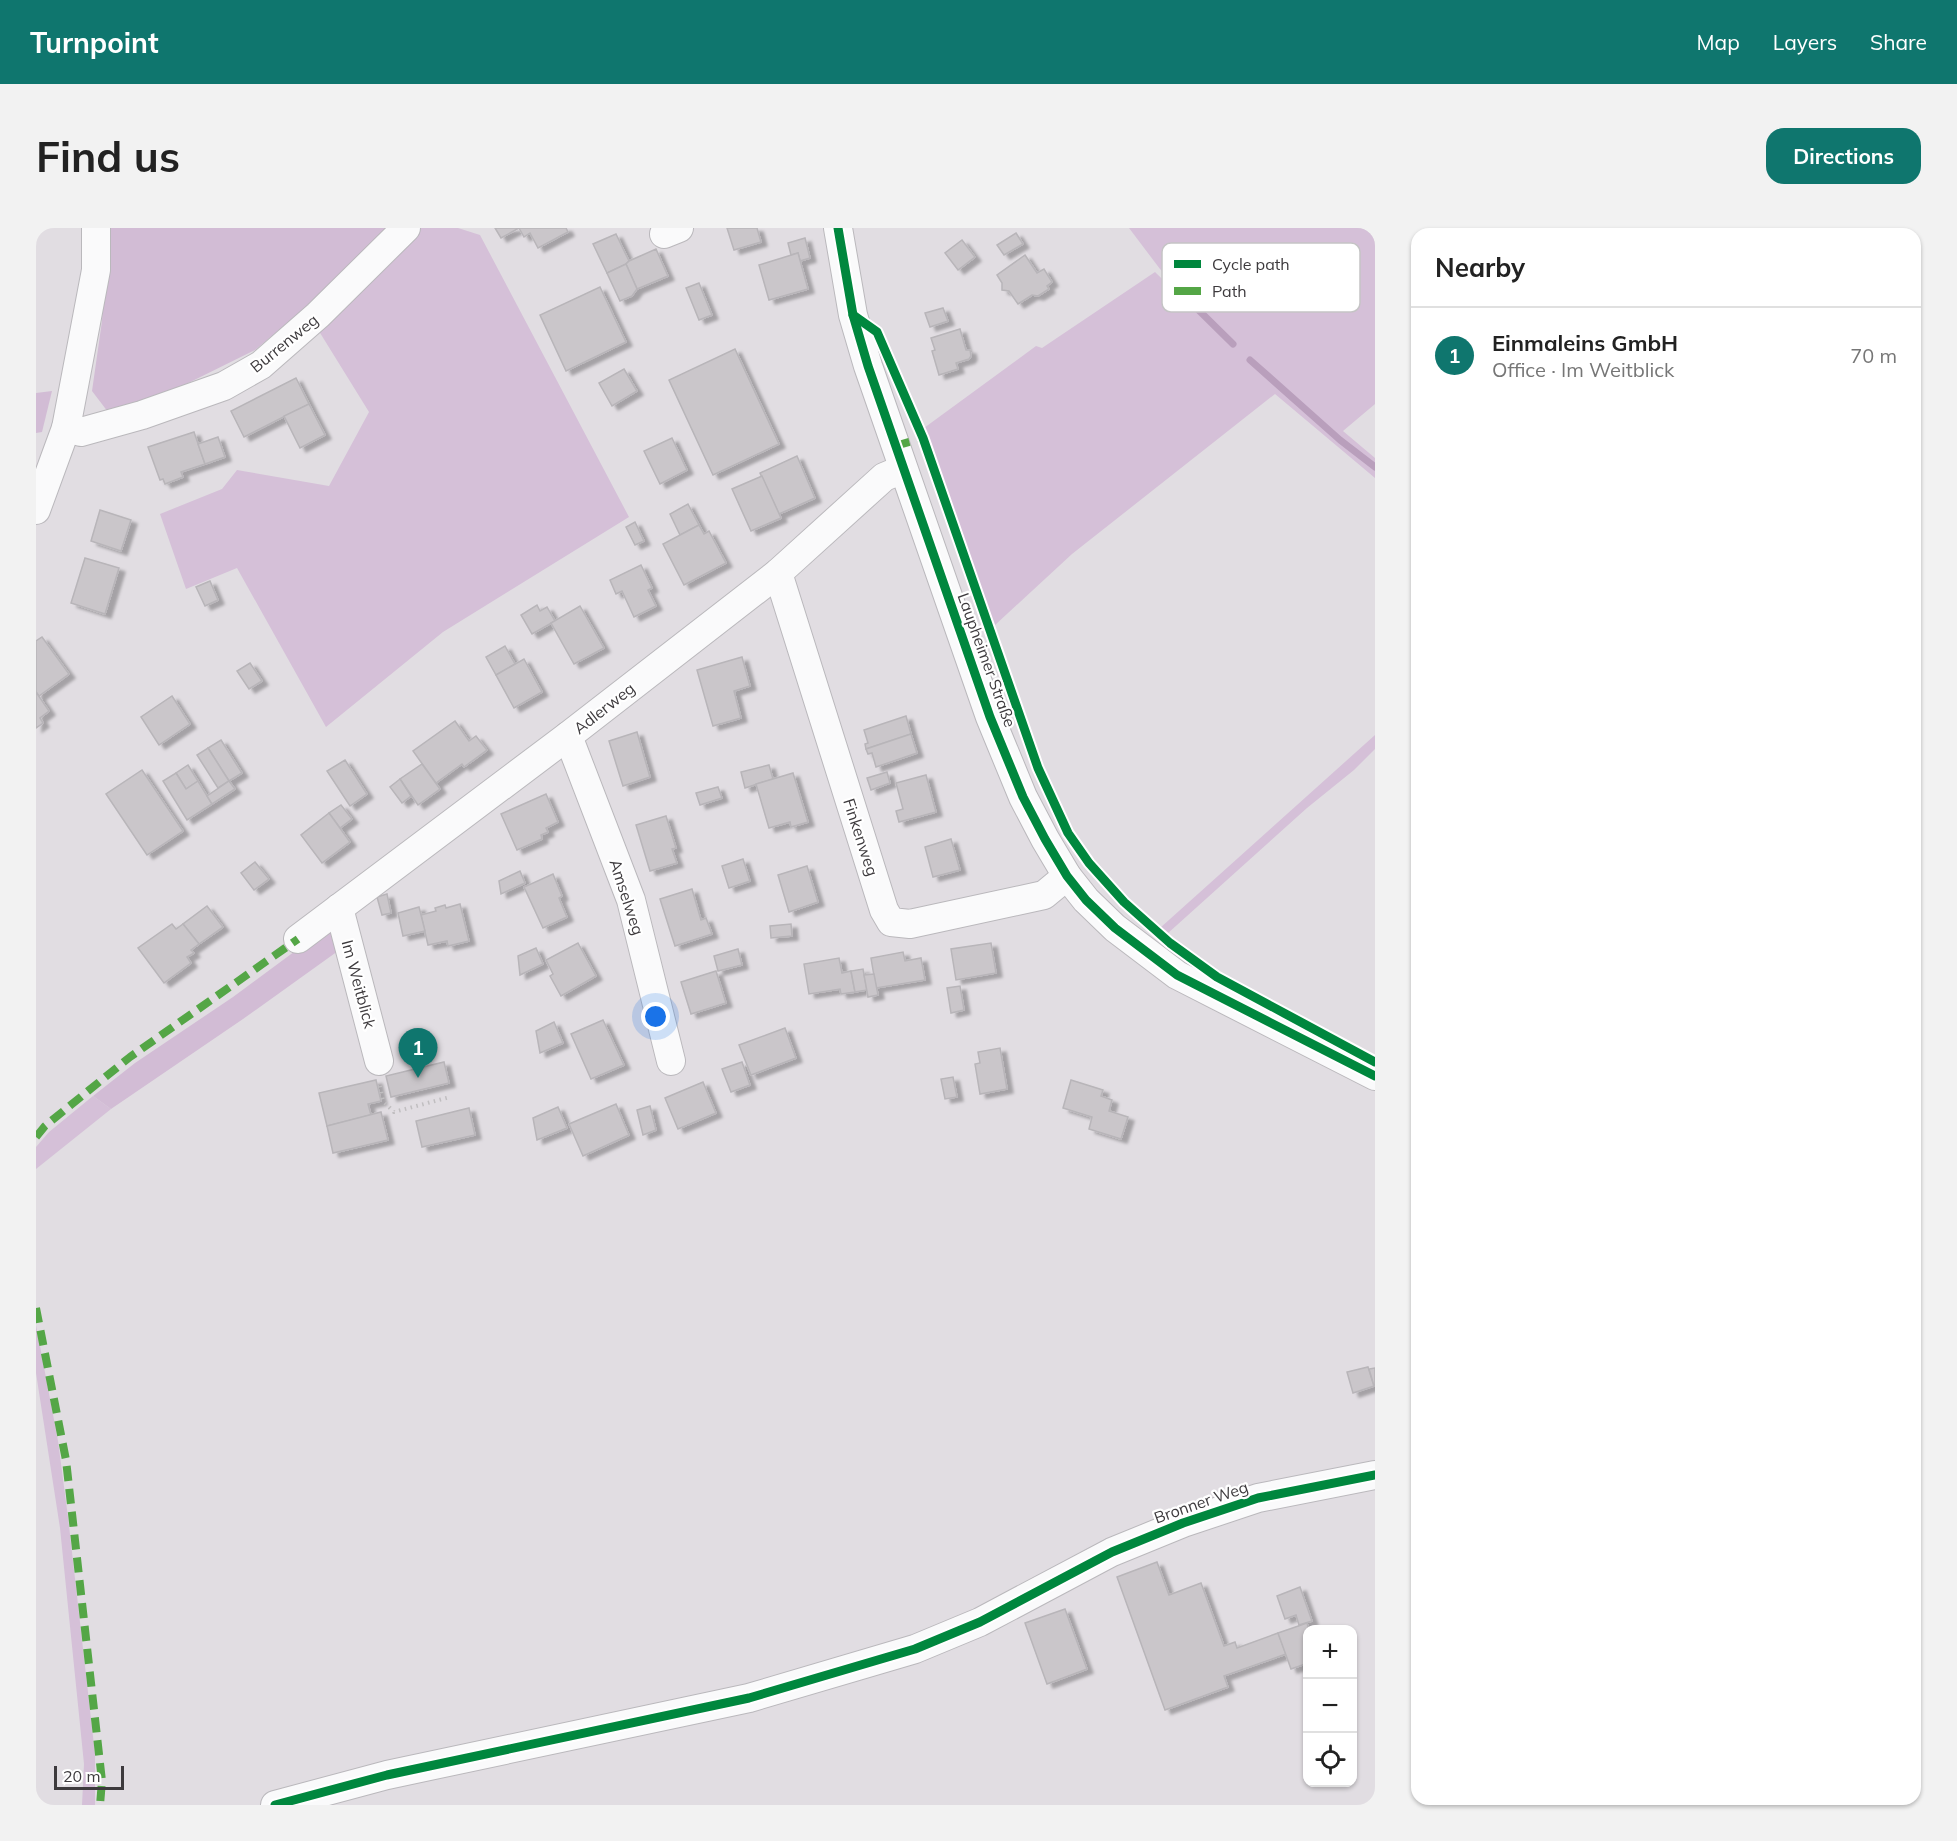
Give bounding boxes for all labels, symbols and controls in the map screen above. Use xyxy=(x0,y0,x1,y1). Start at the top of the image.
text: Turnpoint xyxy=(30,25,159,60)
text: Map xyxy=(1697,29,1740,55)
text: Layers xyxy=(1773,29,1837,55)
text: Share xyxy=(1870,29,1927,55)
button: Directions xyxy=(1766,128,1921,184)
text: Find us xyxy=(36,130,180,183)
legend xyxy=(1162,243,1360,312)
text: Nearby xyxy=(1435,251,1525,284)
text: Cycle path xyxy=(1212,254,1290,274)
text: Path xyxy=(1212,281,1247,301)
street label: Burrenweg xyxy=(246,310,322,376)
text: Einmaleins GmbH xyxy=(1492,329,1678,357)
text: 1 xyxy=(1449,343,1461,368)
text: 70 m xyxy=(1850,343,1897,368)
text: Office · Im Weitblick xyxy=(1492,357,1674,382)
street label: Laupheimer Straße xyxy=(953,590,1021,730)
street label: Adlerweg xyxy=(569,678,639,738)
street label: Finkenweg xyxy=(839,796,883,878)
street label: Amselweg xyxy=(605,857,649,937)
street label: Im Weitblick xyxy=(338,938,381,1031)
your location xyxy=(641,1002,670,1031)
pin: 1 xyxy=(398,1028,437,1078)
street label: Bronner Weg xyxy=(1151,1477,1251,1527)
map controls xyxy=(1303,1625,1357,1787)
button: + xyxy=(1303,1625,1357,1679)
button: − xyxy=(1303,1679,1357,1733)
button: locate xyxy=(1303,1733,1357,1787)
scale bar xyxy=(54,1763,124,1790)
text: 20 m xyxy=(63,1766,100,1786)

